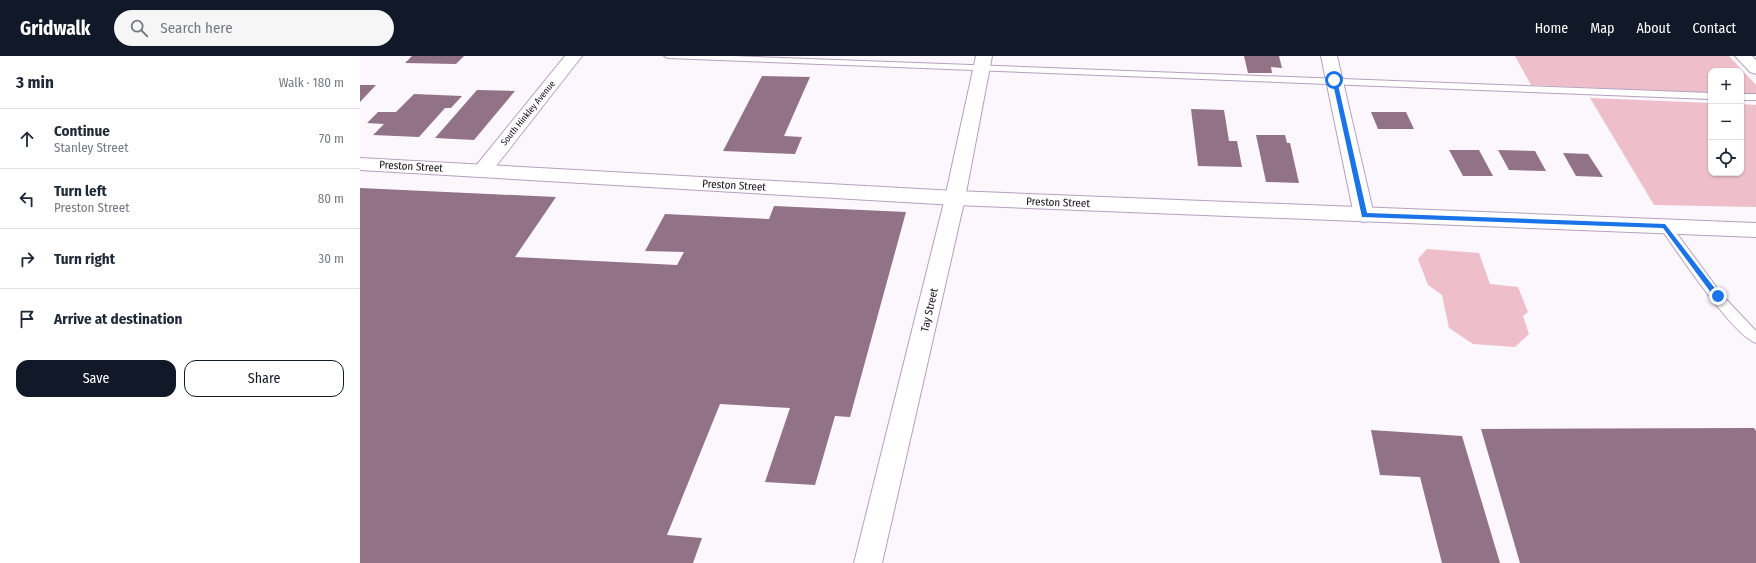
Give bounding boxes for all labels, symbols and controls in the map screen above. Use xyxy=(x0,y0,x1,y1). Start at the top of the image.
search box xyxy=(114,10,394,46)
text: Gridwalk xyxy=(20,17,90,40)
icon: search xyxy=(128,17,150,39)
text: Search here xyxy=(160,19,233,37)
text: Home xyxy=(1535,20,1568,37)
text: Map xyxy=(1590,20,1614,37)
text: About xyxy=(1636,20,1671,37)
text: Contact xyxy=(1693,20,1736,37)
map controls xyxy=(1708,68,1744,176)
button: + xyxy=(1708,68,1744,104)
route start xyxy=(1325,71,1343,89)
text: 3 min xyxy=(16,72,54,93)
text: Walk · 180 m xyxy=(279,75,344,90)
street label: South Hinkley Avenue xyxy=(499,78,557,147)
button: − xyxy=(1708,104,1744,140)
text: Continue xyxy=(54,122,110,140)
icon: ahead xyxy=(16,128,38,150)
text: 70 m xyxy=(319,131,344,146)
text: Stanley Street xyxy=(54,140,128,155)
button: locate xyxy=(1708,140,1744,176)
street label: Preston Street xyxy=(379,158,444,175)
street label: Preston Street xyxy=(702,177,767,194)
text: Turn left xyxy=(54,182,107,200)
icon: left xyxy=(16,188,38,210)
text: 80 m xyxy=(318,191,344,206)
street label: Preston Street xyxy=(1026,195,1091,210)
text: Preston Street xyxy=(54,200,129,215)
icon: right xyxy=(16,248,38,270)
text: Turn right xyxy=(54,250,115,268)
text: 30 m xyxy=(318,251,344,266)
street label: Tay Street xyxy=(918,287,941,333)
route end xyxy=(1709,287,1727,305)
icon: arrive xyxy=(16,308,38,330)
text: Arrive at destination xyxy=(54,310,182,328)
button: Save xyxy=(16,360,176,397)
button: Share xyxy=(184,360,344,397)

